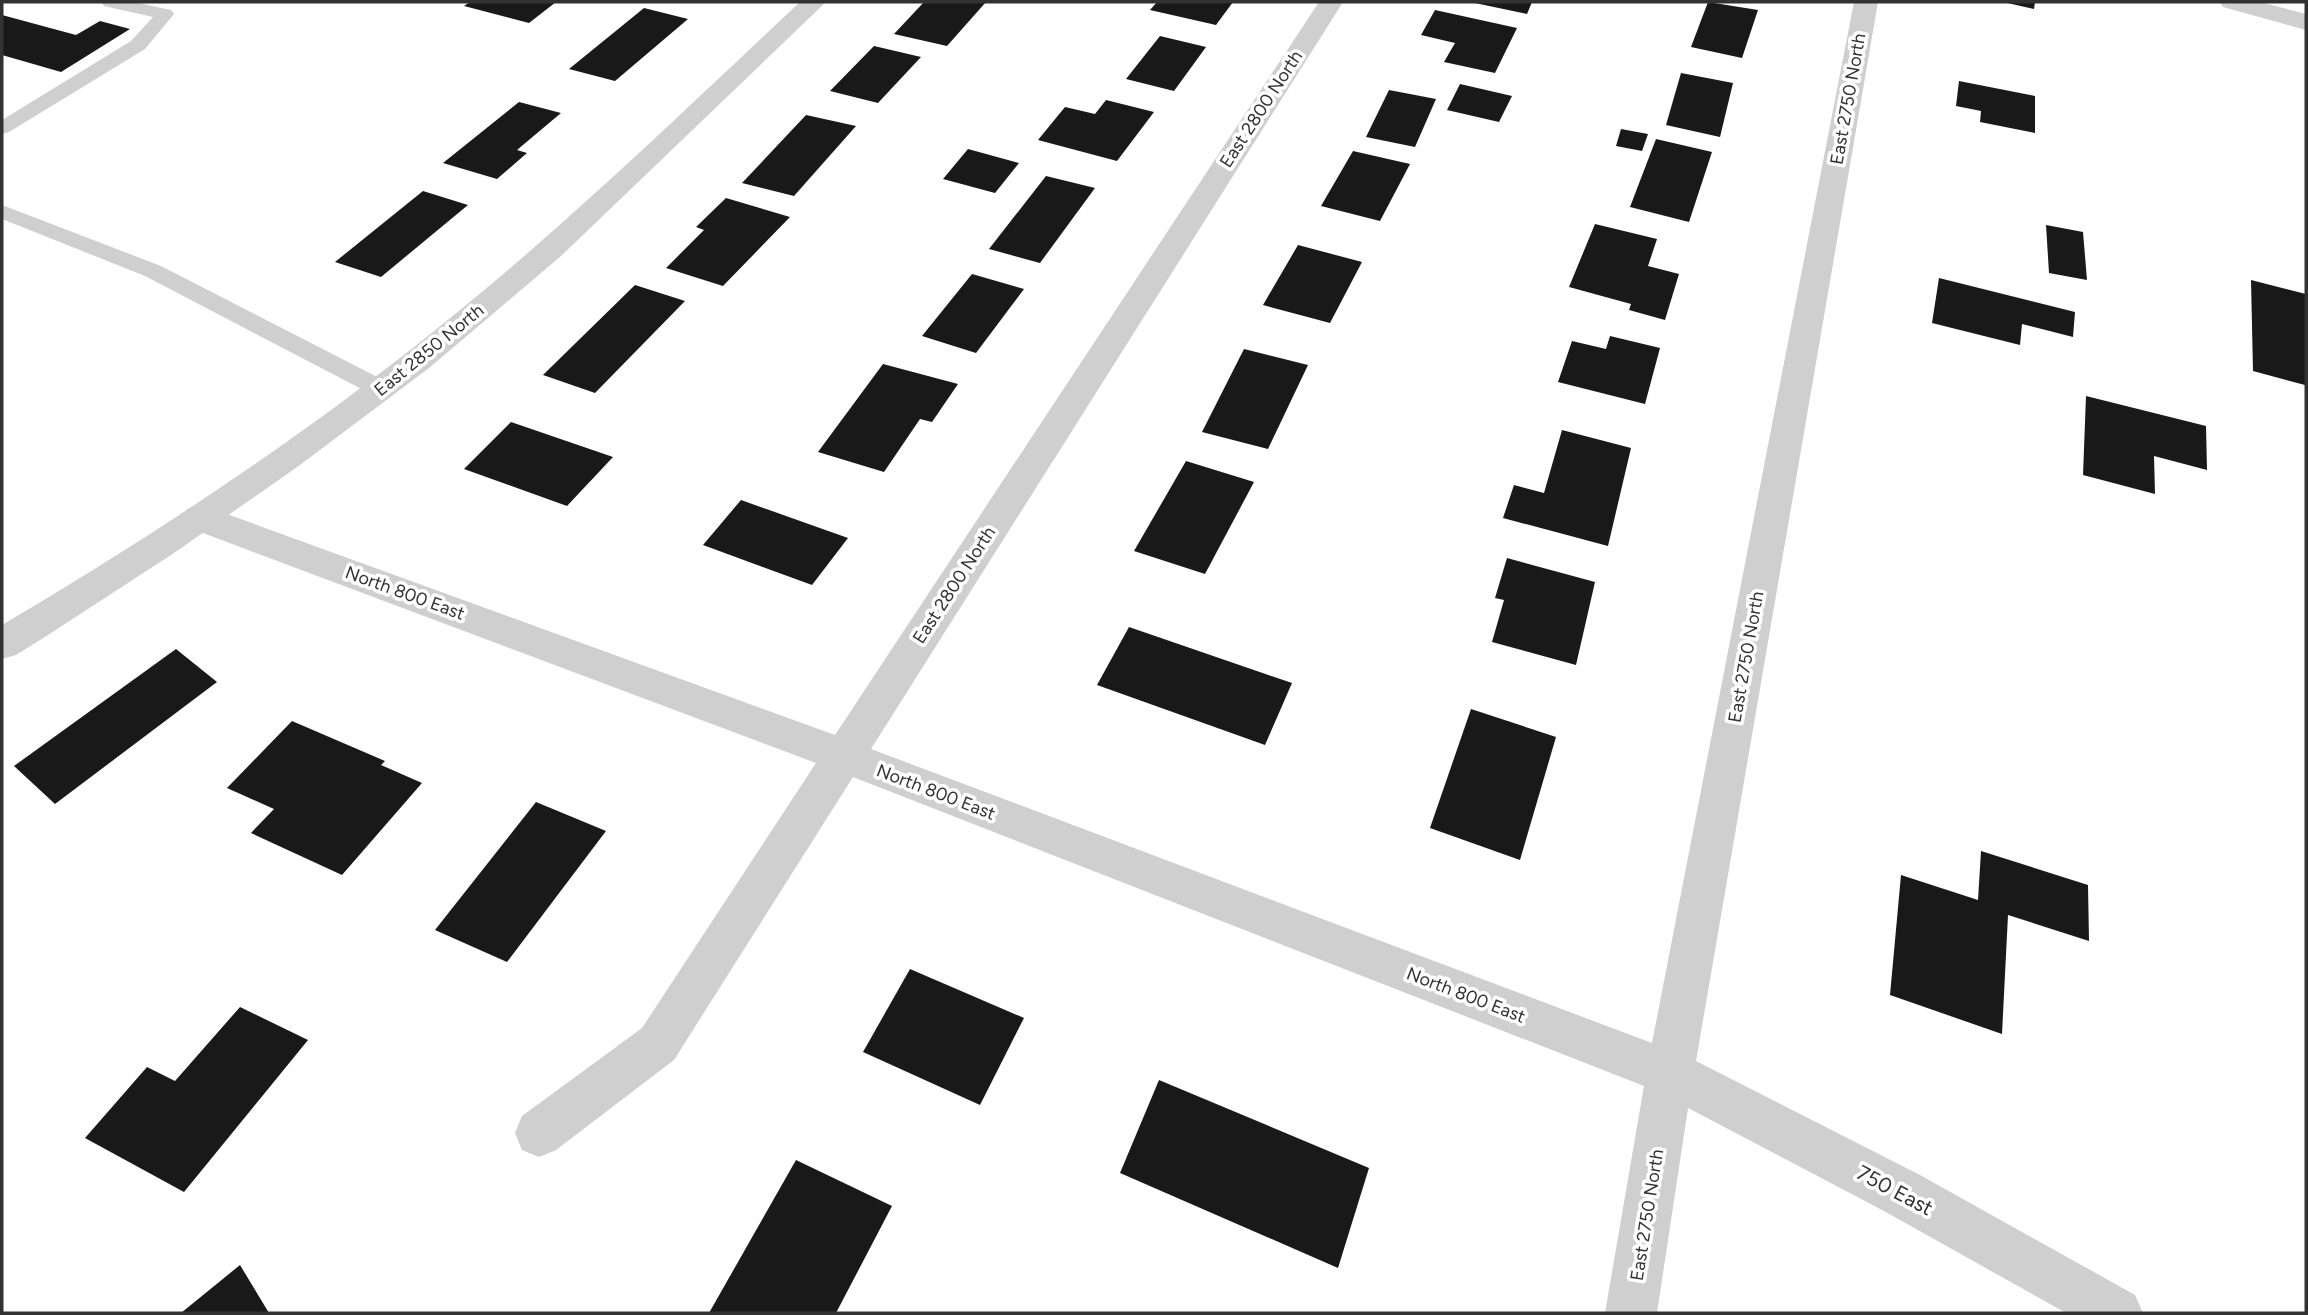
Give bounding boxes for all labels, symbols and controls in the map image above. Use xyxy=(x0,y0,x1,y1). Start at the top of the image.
street label: East 2750 North xyxy=(1826,32,1870,166)
street label: East 2800 North xyxy=(1215,46,1307,172)
street label: East 2850 North xyxy=(370,299,488,401)
street label: East 2800 North xyxy=(908,522,1000,648)
street label: North 800 East xyxy=(342,561,468,625)
street label: East 2750 North xyxy=(1724,590,1768,724)
street label: North 800 East xyxy=(874,759,999,825)
street label: North 800 East xyxy=(1404,962,1529,1028)
street label: East 2750 North xyxy=(1626,1148,1668,1282)
street label: 750 East xyxy=(1853,1160,1938,1221)

